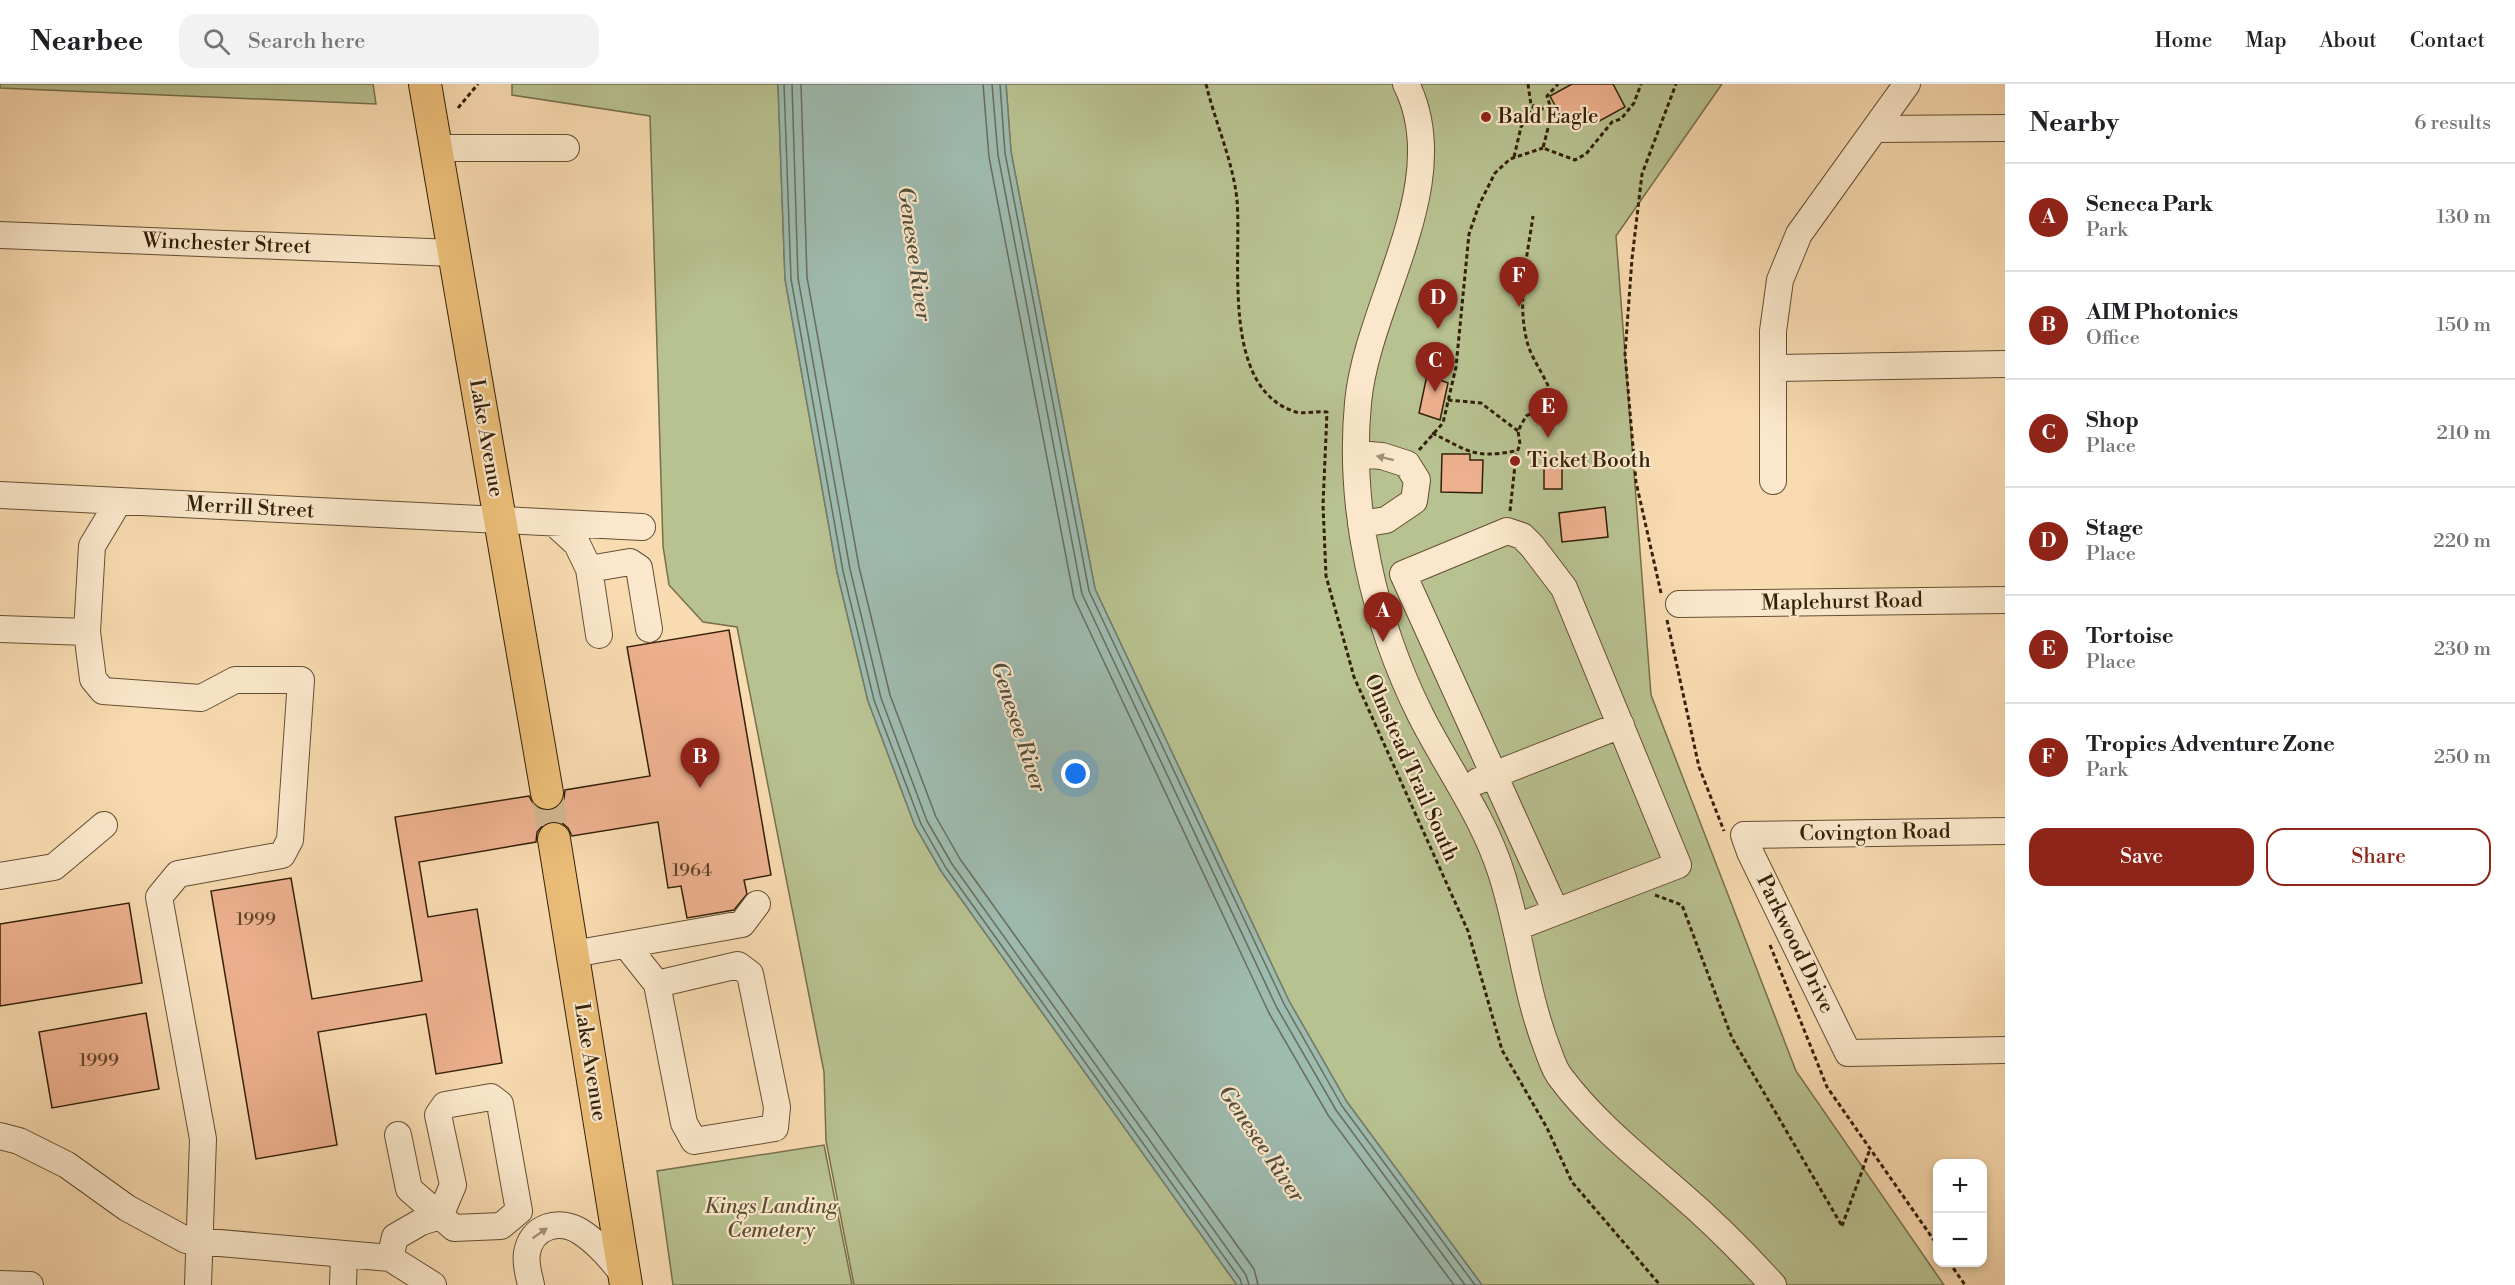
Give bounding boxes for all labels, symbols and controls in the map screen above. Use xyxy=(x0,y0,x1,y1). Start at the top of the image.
search box xyxy=(179,14,599,68)
text: Nearbee xyxy=(30,24,143,59)
icon: search xyxy=(200,25,233,58)
text: Search here xyxy=(248,28,365,55)
text: Home xyxy=(2155,28,2212,54)
text: Map xyxy=(2245,28,2287,54)
text: About xyxy=(2320,28,2377,54)
text: Contact xyxy=(2410,28,2485,54)
place label: Bald Eagle xyxy=(1497,104,1599,130)
text: Nearby xyxy=(2029,107,2119,139)
marker: Bald Eagle xyxy=(1479,110,1493,124)
text: 6 results xyxy=(2414,111,2491,136)
water label: Genesee River xyxy=(891,185,937,324)
text: Seneca Park xyxy=(2086,191,2213,218)
text: A xyxy=(2041,205,2056,230)
text: 130 m xyxy=(2436,205,2491,230)
text: Park xyxy=(2086,218,2128,243)
street label: Winchester Street xyxy=(141,228,312,260)
pin: F xyxy=(1500,258,1538,307)
pin: D xyxy=(1418,280,1458,329)
text: AIM Photonics xyxy=(2086,299,2238,326)
text: B xyxy=(2041,313,2056,338)
text: 150 m xyxy=(2436,313,2491,338)
text: Office xyxy=(2086,326,2140,351)
pin: C xyxy=(1416,342,1454,392)
street label: Lake Avenue xyxy=(463,377,509,499)
pin: E xyxy=(1528,388,1568,438)
text: Shop xyxy=(2086,407,2139,434)
text: C xyxy=(2041,421,2056,446)
text: 210 m xyxy=(2436,421,2491,446)
text: Place xyxy=(2086,434,2136,459)
place label: Ticket Booth xyxy=(1527,448,1651,474)
one-way arrow xyxy=(1376,452,1395,462)
marker: Ticket Booth xyxy=(1508,454,1522,468)
street label: Merrill Street xyxy=(185,492,316,524)
text: Stage xyxy=(2086,515,2143,542)
text: D xyxy=(2041,529,2056,554)
text: 220 m xyxy=(2433,529,2491,554)
text: Place xyxy=(2086,542,2136,567)
street label: Maplehurst Road xyxy=(1761,588,1923,616)
pin: A xyxy=(1364,592,1402,642)
text: Tortoise xyxy=(2086,623,2174,650)
text: E xyxy=(2042,637,2055,662)
text: 230 m xyxy=(2434,637,2491,662)
text: Place xyxy=(2086,650,2136,675)
water label: Genesee River xyxy=(984,658,1052,796)
street label: Olmstead Trail South xyxy=(1358,670,1464,866)
text: Tropics Adventure Zone xyxy=(2086,731,2335,758)
pin: B xyxy=(680,738,720,788)
text: F xyxy=(2041,745,2056,770)
text: 250 m xyxy=(2434,745,2491,770)
text: Park xyxy=(2086,758,2128,783)
your location xyxy=(1061,759,1090,788)
street label: Covington Road xyxy=(1799,819,1951,847)
button: Save xyxy=(2029,828,2254,886)
button: Share xyxy=(2266,828,2491,886)
house number: 1964 xyxy=(672,859,712,882)
street label: Parkwood Drive xyxy=(1750,870,1840,1018)
house number: 1999 xyxy=(236,908,276,931)
street label: Lake Avenue xyxy=(568,1001,612,1123)
house number: 1999 xyxy=(79,1049,119,1072)
water label: Genesee River xyxy=(1212,1080,1310,1208)
map controls xyxy=(1933,1159,1987,1267)
button: + xyxy=(1933,1159,1987,1213)
park label: Kings Landing Cemetery xyxy=(704,1194,839,1244)
button: − xyxy=(1933,1213,1987,1267)
one-way arrow xyxy=(531,1227,548,1238)

